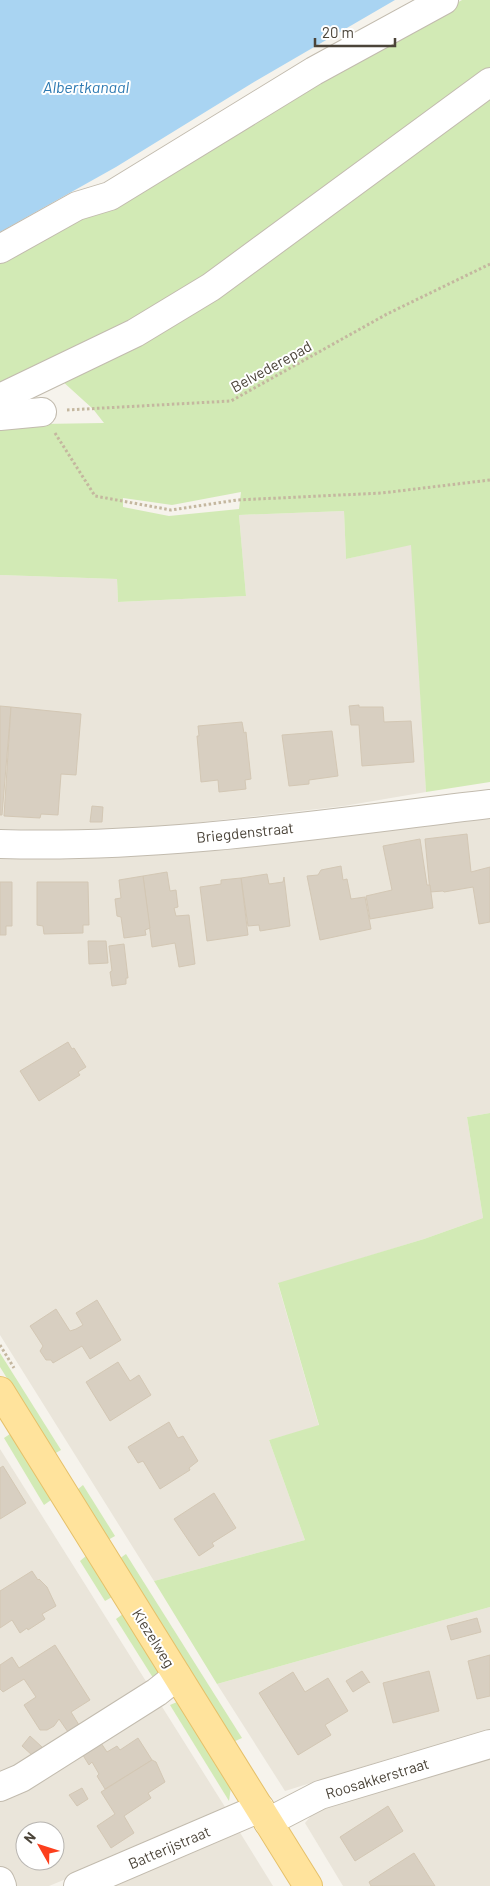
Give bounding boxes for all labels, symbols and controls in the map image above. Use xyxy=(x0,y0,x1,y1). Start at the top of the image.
scale bar xyxy=(315,15,395,47)
text: 20 m xyxy=(322,23,354,41)
water label: Albertkanaal xyxy=(43,77,129,96)
street label: Belvederepad xyxy=(228,336,314,396)
street label: Briegdenstraat xyxy=(195,818,295,846)
street label: Kiezelweg xyxy=(129,1605,179,1671)
street label: Roosakkerstraat xyxy=(323,1754,431,1802)
north arrow xyxy=(15,1821,65,1871)
street label: Batterijstraat xyxy=(125,1822,213,1872)
text: N xyxy=(20,1829,39,1846)

